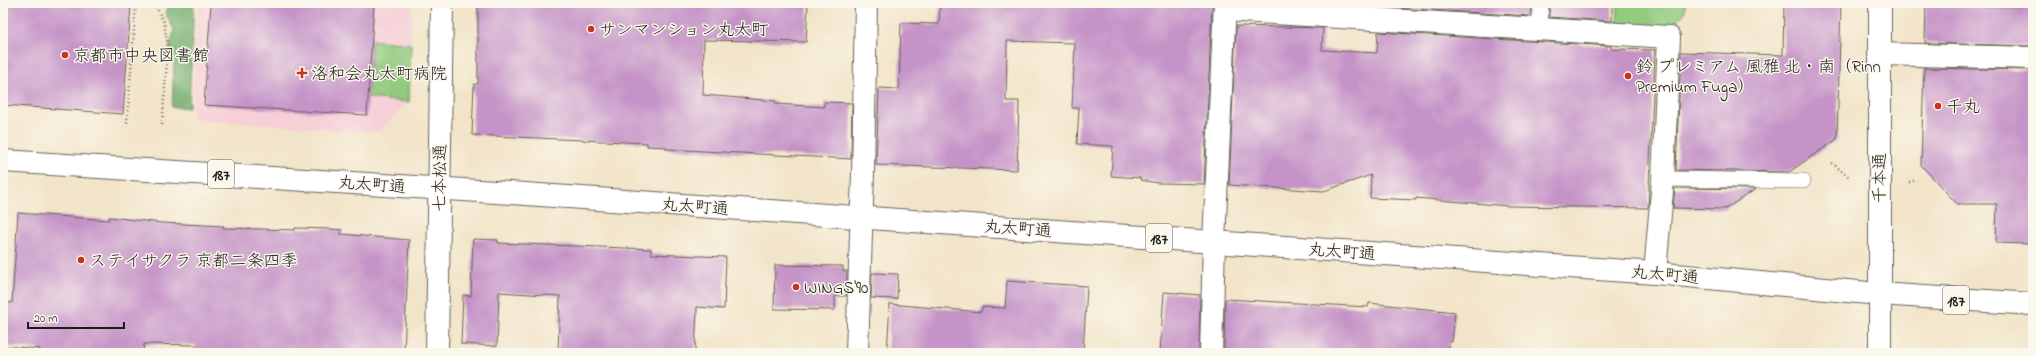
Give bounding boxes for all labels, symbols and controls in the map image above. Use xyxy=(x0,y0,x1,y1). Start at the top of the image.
place label: サンマンション丸太町 xyxy=(599,18,768,43)
marker: サンマンション丸太町 xyxy=(586,24,596,34)
place label: 京都市中央図書館 xyxy=(73,44,209,69)
marker: 京都市中央図書館 xyxy=(60,50,70,60)
place label: 鈴 プレミアム 風雅 北・南（Rinn Premium Fuga） xyxy=(1636,55,1881,102)
place label: 洛和会丸太町病院 xyxy=(311,62,447,87)
marker: 洛和会丸太町病院 xyxy=(296,67,308,79)
marker: 鈴 プレミアム 風雅 北・南（Rinn Premium Fuga） xyxy=(1623,71,1633,81)
place label: 千丸 xyxy=(1946,95,1980,120)
marker: 千丸 xyxy=(1933,101,1943,111)
street label: 七本松通 xyxy=(427,144,454,212)
street label: 千本通 xyxy=(1868,153,1893,204)
road number: 187 xyxy=(208,160,234,188)
street label: 丸太町通 xyxy=(337,171,407,200)
street label: 丸太町通 xyxy=(660,193,730,222)
street label: 丸太町通 xyxy=(983,215,1053,244)
road number: 187 xyxy=(1146,224,1172,252)
street label: 丸太町通 xyxy=(1307,238,1377,267)
place label: ステイサクラ 京都二条四季 xyxy=(89,249,298,274)
marker: ステイサクラ 京都二条四季 xyxy=(76,255,86,265)
street label: 丸太町通 xyxy=(1630,260,1700,291)
place label: WINGS'90 xyxy=(804,276,868,301)
marker: WINGS'90 xyxy=(791,282,801,292)
road number: 187 xyxy=(1943,286,1969,314)
scale bar xyxy=(28,304,124,330)
text: 20 m xyxy=(34,310,57,328)

